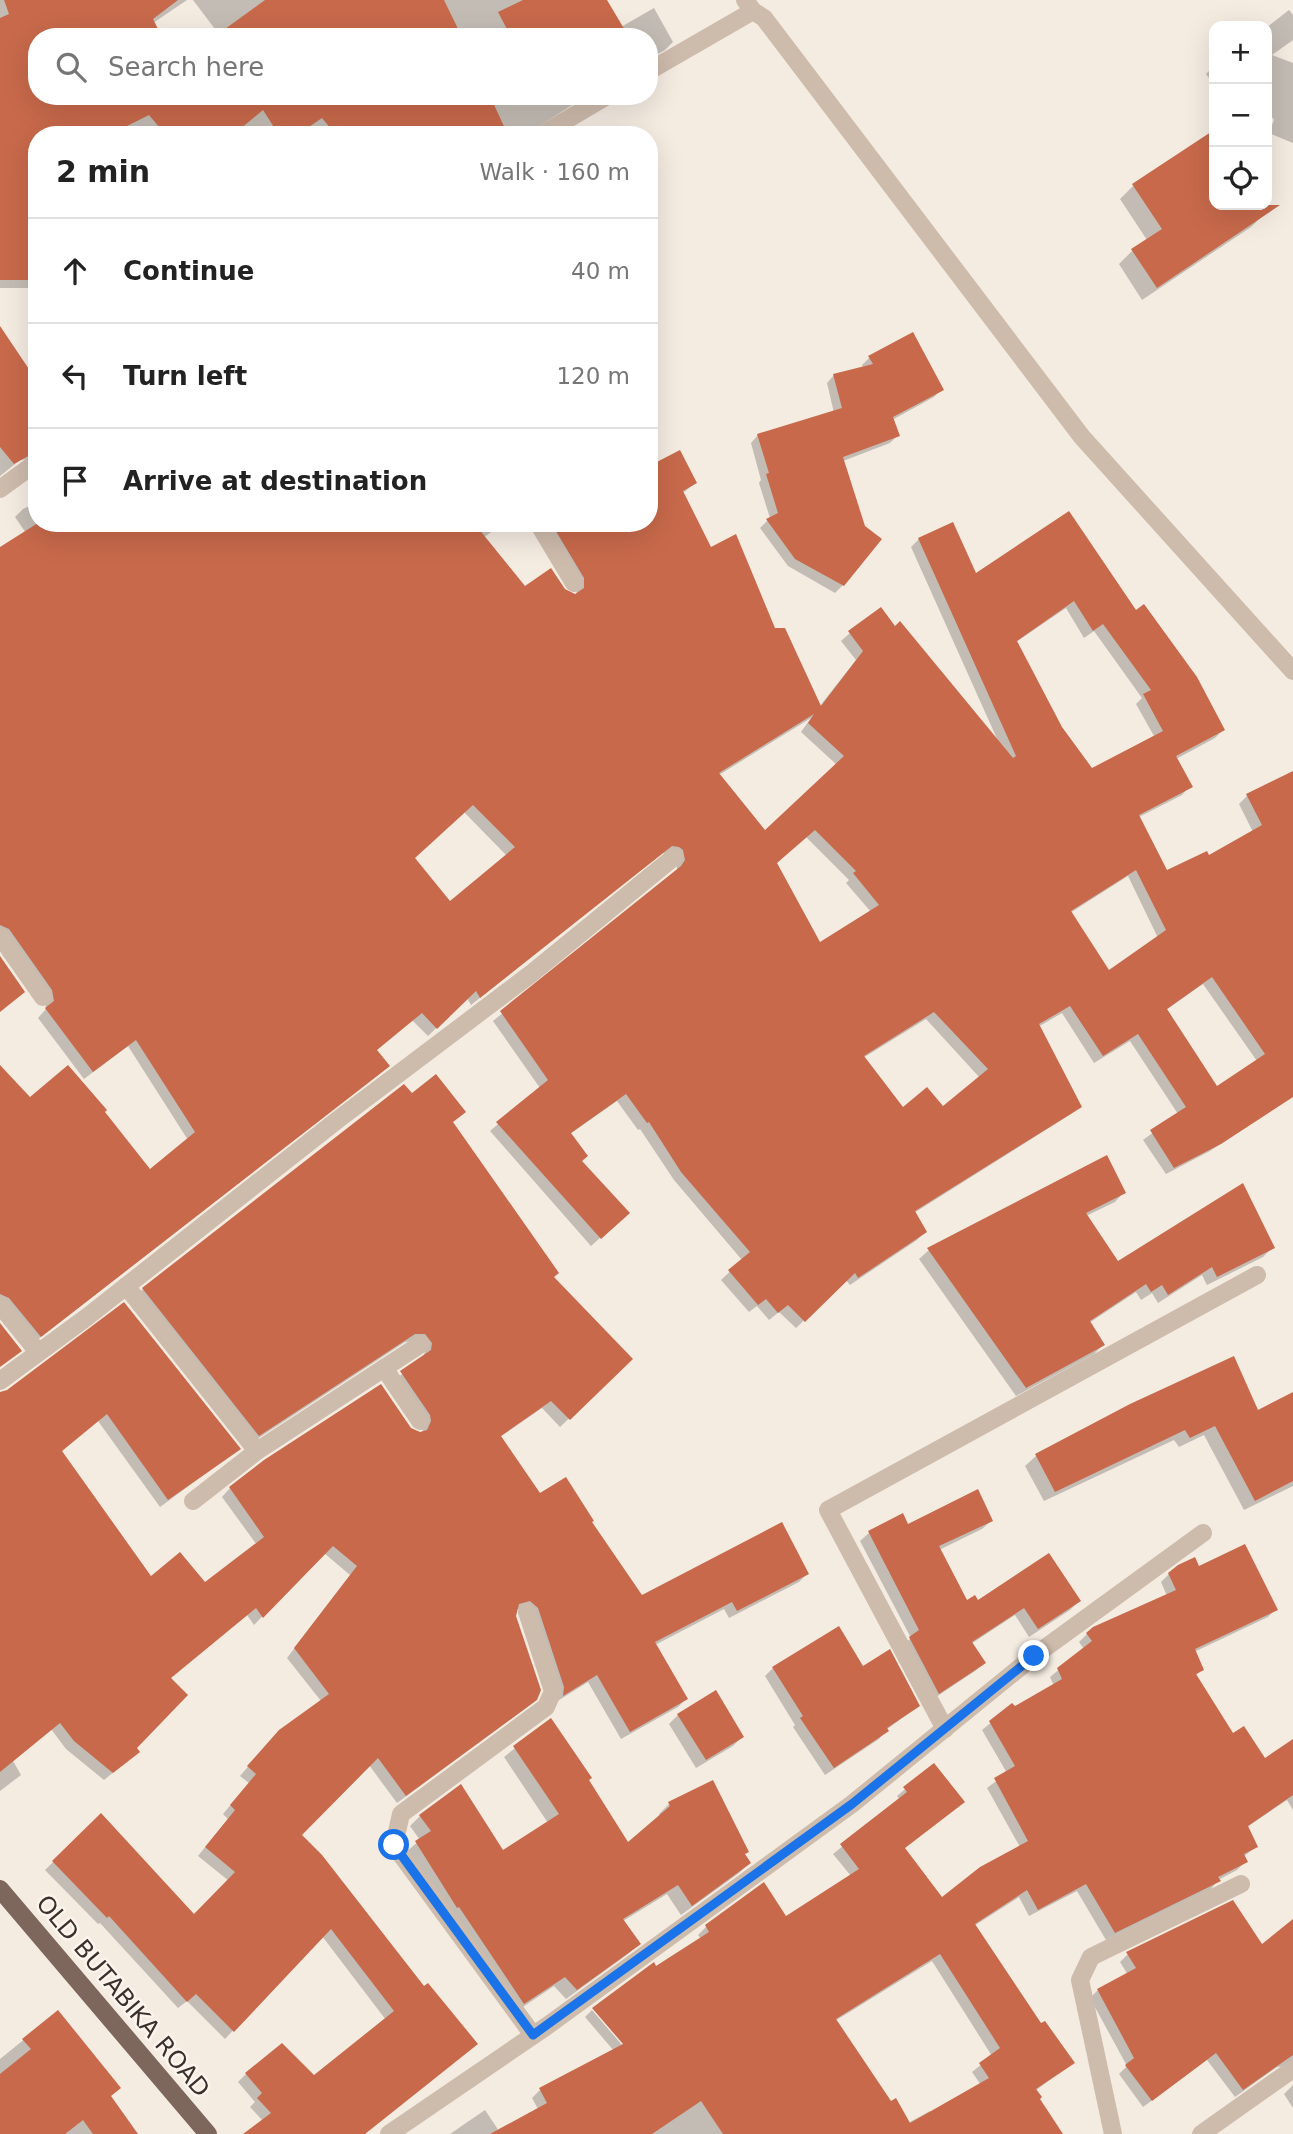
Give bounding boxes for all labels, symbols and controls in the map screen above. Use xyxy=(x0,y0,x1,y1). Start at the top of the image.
map controls xyxy=(1209,21,1272,210)
button: + xyxy=(1209,21,1272,84)
search box xyxy=(28,28,658,105)
icon: search xyxy=(52,48,90,86)
text: Search here xyxy=(108,52,264,82)
button: − xyxy=(1209,84,1272,147)
button: locate xyxy=(1209,147,1272,210)
text: 2 min xyxy=(56,154,150,189)
text: Walk · 160 m xyxy=(479,159,630,185)
icon: ahead xyxy=(56,252,94,290)
text: Continue xyxy=(123,256,254,286)
text: 40 m xyxy=(571,258,630,284)
icon: left xyxy=(56,357,94,395)
text: Turn left xyxy=(123,361,247,391)
text: 120 m xyxy=(556,363,630,389)
icon: arrive xyxy=(56,462,94,500)
text: Arrive at destination xyxy=(123,466,427,496)
route end xyxy=(1018,1640,1049,1671)
route start xyxy=(378,1829,409,1860)
street label: OLD BUTABIKA ROAD xyxy=(30,1889,216,2103)

